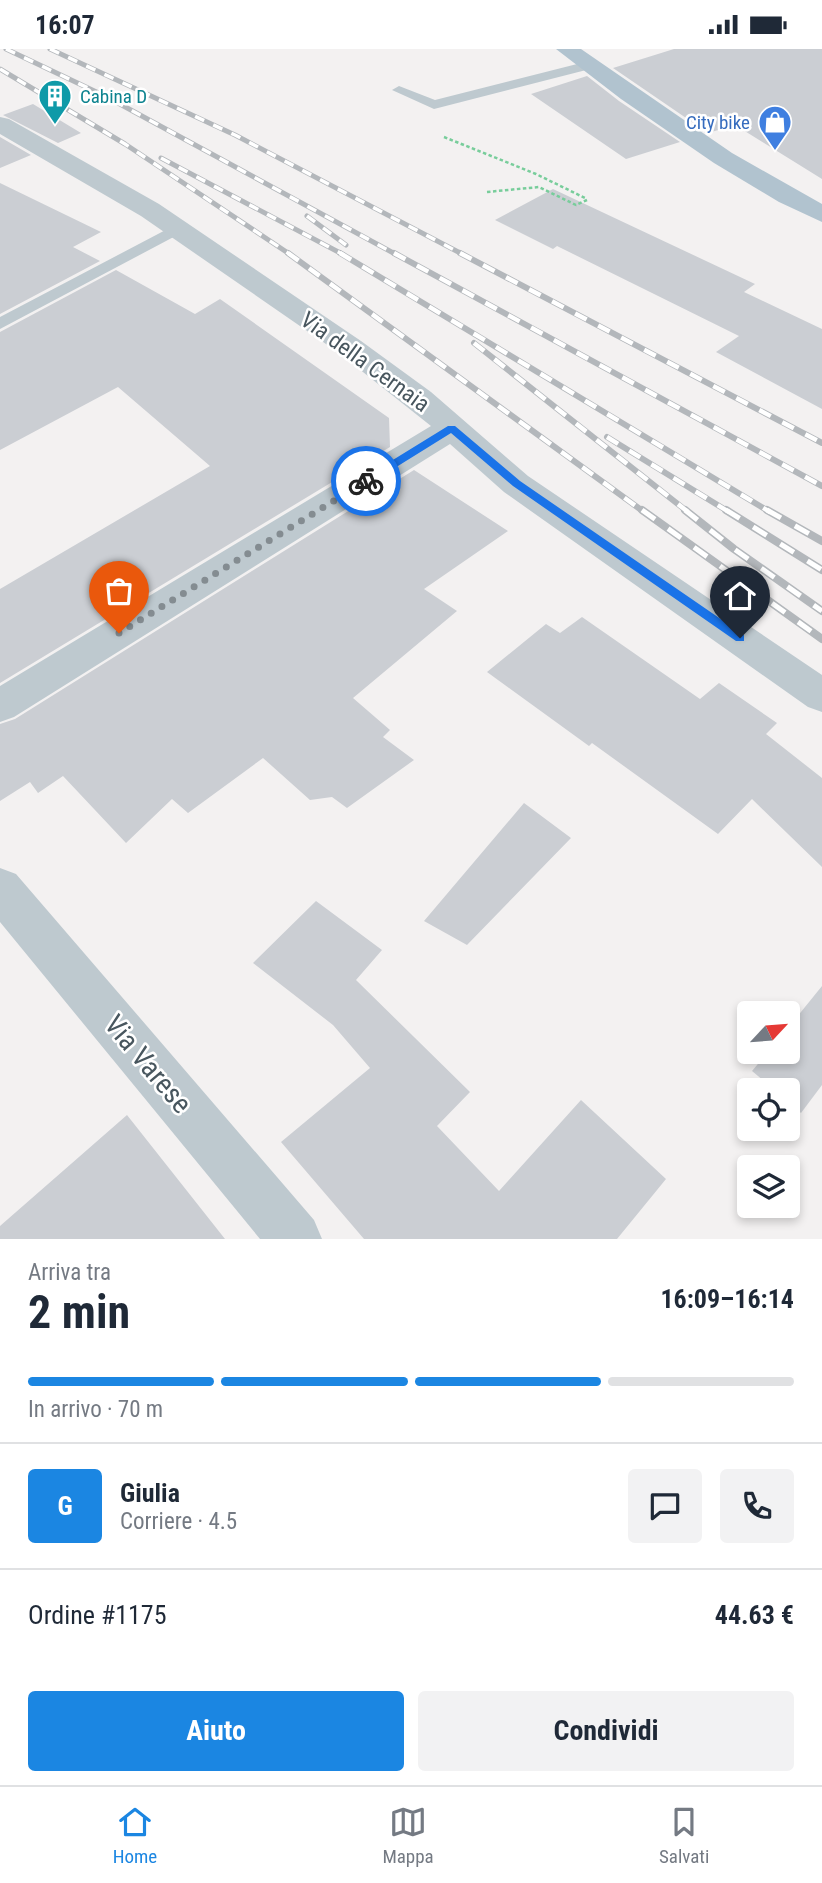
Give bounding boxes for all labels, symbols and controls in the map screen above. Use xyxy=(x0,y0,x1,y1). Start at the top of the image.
text: 16:07 xyxy=(35,10,95,40)
building icon: Cabina D xyxy=(36,77,74,126)
place label: Cabina D xyxy=(80,85,147,108)
shop icon: City bike xyxy=(756,103,794,152)
place label: City bike xyxy=(686,111,750,134)
street label: Via della Cernaia xyxy=(295,306,435,418)
courier xyxy=(331,446,401,516)
icon: bike xyxy=(347,462,385,500)
pin xyxy=(89,561,149,633)
pin xyxy=(710,566,770,638)
icon: bag xyxy=(100,572,138,610)
icon: home xyxy=(721,577,759,615)
north arrow xyxy=(737,1001,800,1064)
map controls xyxy=(737,1001,800,1218)
street label: Via Varese xyxy=(98,1008,198,1120)
button: locate xyxy=(737,1078,800,1141)
button: layers xyxy=(737,1155,800,1218)
text: Arriva tra xyxy=(28,1259,111,1286)
text: 16:09–16:14 xyxy=(660,1284,794,1314)
text: 2 min xyxy=(28,1285,130,1339)
text: In arrivo · 70 m xyxy=(28,1396,163,1423)
button: chat xyxy=(628,1469,702,1543)
button: phone xyxy=(720,1469,794,1543)
text: Giulia xyxy=(120,1478,180,1508)
text: G xyxy=(57,1491,73,1521)
text: Corriere · 4.5 xyxy=(120,1508,237,1535)
text: Ordine #1175 xyxy=(28,1600,167,1630)
text: 44.63 € xyxy=(715,1600,794,1630)
button: Aiuto xyxy=(28,1691,404,1771)
button: Condividi xyxy=(418,1691,794,1771)
tab: Home xyxy=(113,1803,157,1868)
tab: Mappa xyxy=(382,1803,434,1868)
tab: Salvati xyxy=(659,1803,709,1868)

